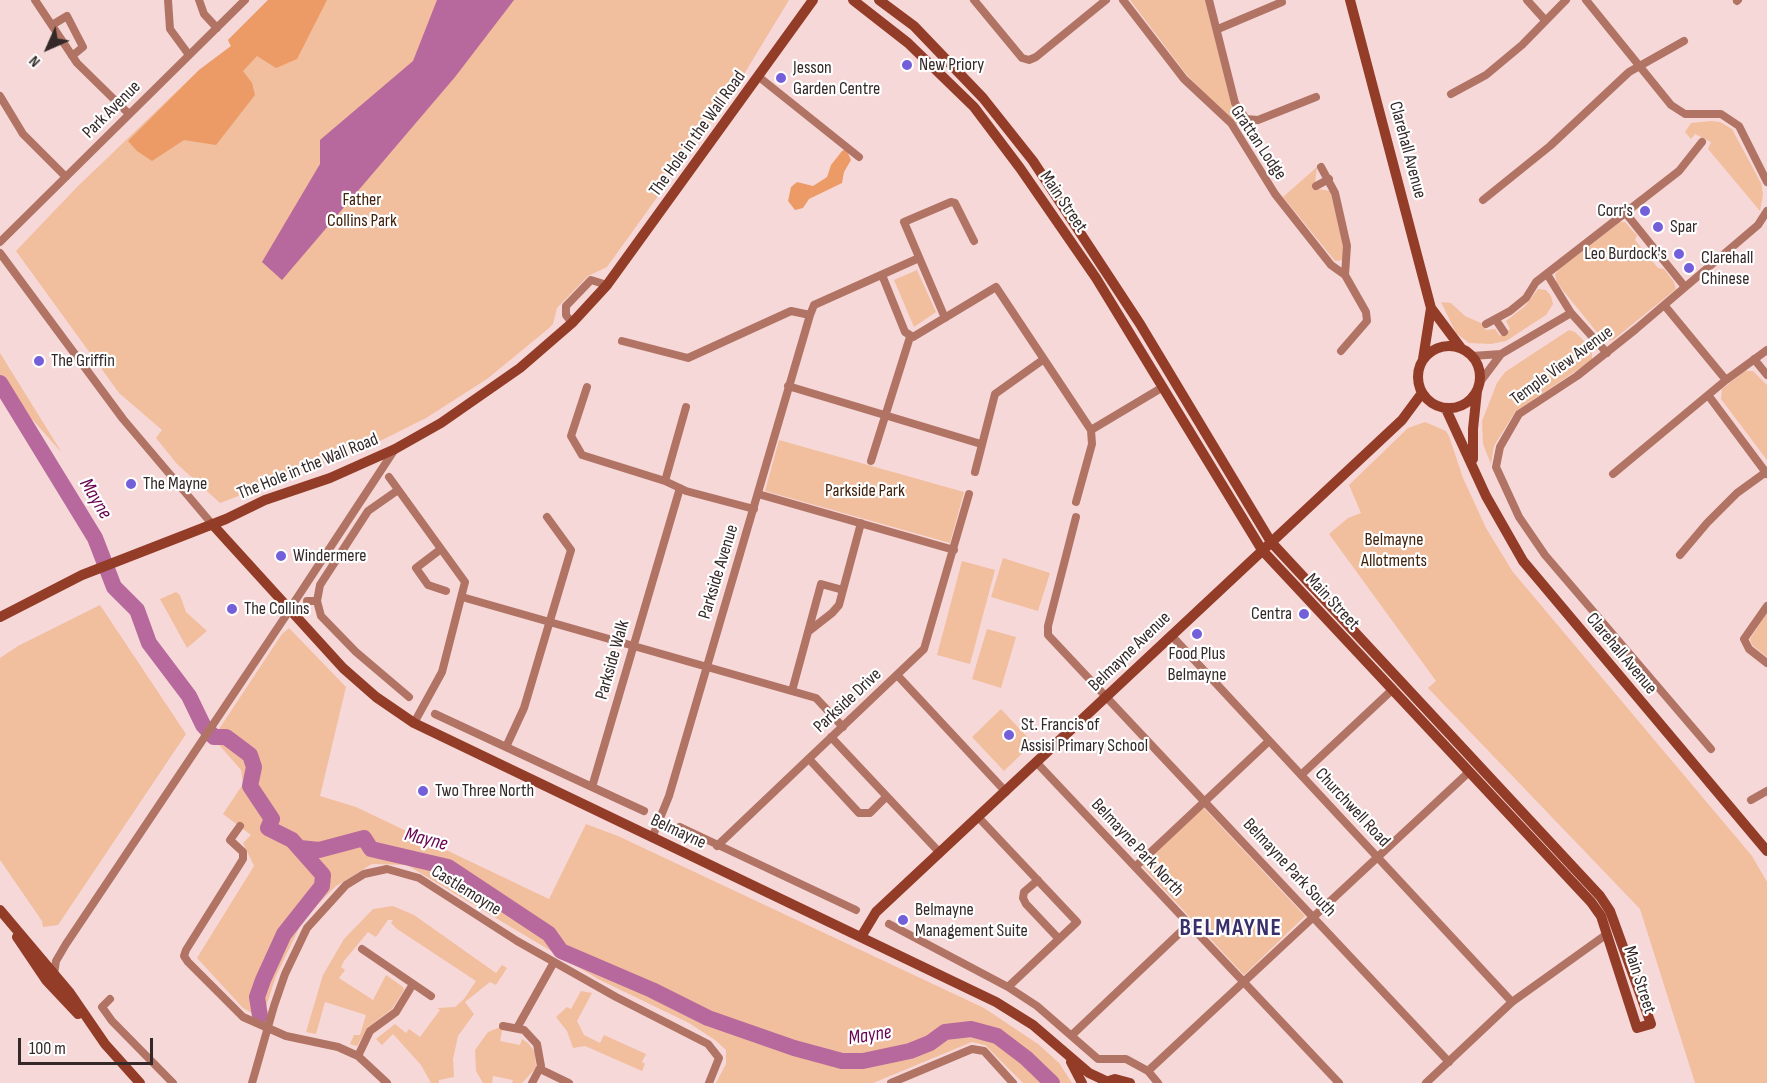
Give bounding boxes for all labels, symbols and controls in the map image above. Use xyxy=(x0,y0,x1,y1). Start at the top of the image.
north arrow xyxy=(18,18,78,78)
text: N xyxy=(25,51,45,71)
place label: New Priory xyxy=(919,54,984,76)
place label: Jesson Garden Centre xyxy=(793,57,880,100)
marker: New Priory xyxy=(900,58,914,72)
street label: The Hole in the Wall Road xyxy=(645,67,751,201)
marker: Jesson Garden Centre xyxy=(774,71,788,85)
street label: Park Avenue xyxy=(78,76,146,144)
street label: Clarehall Avenue xyxy=(1384,99,1430,201)
street label: Grattan Lodge xyxy=(1225,102,1291,184)
street label: Main Street xyxy=(1035,167,1091,237)
park label: Father Collins Park xyxy=(327,189,397,232)
place label: Corr's xyxy=(1597,200,1633,222)
marker: Corr's xyxy=(1638,204,1652,218)
place label: Spar xyxy=(1670,216,1697,238)
marker: Spar xyxy=(1651,220,1665,234)
place label: Leo Burdock's xyxy=(1584,243,1667,265)
marker: Leo Burdock's xyxy=(1672,247,1686,261)
place label: Clarehall Chinese xyxy=(1701,247,1753,290)
marker: Clarehall Chinese xyxy=(1682,261,1696,275)
street label: Temple View Avenue xyxy=(1507,322,1617,410)
place label: The Griffin xyxy=(51,350,115,372)
marker: The Griffin xyxy=(32,354,46,368)
street label: The Hole in the Wall Road xyxy=(234,429,382,505)
place label: The Mayne xyxy=(143,473,207,495)
water label: Mayne xyxy=(74,474,116,524)
marker: The Mayne xyxy=(124,477,138,491)
park label: Parkside Park xyxy=(825,480,905,502)
street label: Parkside Avenue xyxy=(694,522,744,622)
park label: Belmayne Allotments xyxy=(1361,529,1427,572)
place label: Windermere xyxy=(293,545,367,567)
marker: Windermere xyxy=(274,549,288,563)
street label: Main Street xyxy=(1300,569,1364,635)
place label: The Collins xyxy=(244,598,310,620)
marker: The Collins xyxy=(225,602,239,616)
place label: Centra xyxy=(1251,603,1292,625)
marker: Centra xyxy=(1297,607,1311,621)
street label: Belmayne Avenue xyxy=(1084,608,1176,696)
street label: Clarehall Avenue xyxy=(1581,609,1661,699)
street label: Parkside Walk xyxy=(591,618,635,702)
marker: Food Plus Belmayne xyxy=(1190,627,1204,641)
place label: Food Plus Belmayne xyxy=(1168,643,1226,686)
street label: Parkside Drive xyxy=(810,664,886,738)
place label: St. Francis of Assisi Primary School xyxy=(1021,714,1148,756)
marker: St. Francis of Assisi Primary School xyxy=(1002,728,1016,742)
street label: Churchwell Road xyxy=(1310,764,1394,852)
place label: Two Three North xyxy=(435,780,534,802)
marker: Two Three North xyxy=(416,784,430,798)
street label: Belmayne Park North xyxy=(1086,795,1188,901)
street label: Belmayne xyxy=(647,810,709,854)
street label: Belmayne Park South xyxy=(1238,814,1340,922)
water label: Mayne xyxy=(402,823,450,857)
street label: Castlemoyne xyxy=(427,861,505,921)
place label: Belmayne Management Suite xyxy=(915,899,1028,942)
marker: Belmayne Management Suite xyxy=(896,913,910,927)
district label: BELMAYNE xyxy=(1180,915,1282,943)
street label: Main Street xyxy=(1618,944,1660,1016)
water label: Mayne xyxy=(847,1021,893,1051)
scale bar xyxy=(21,1026,156,1064)
text: 100 m xyxy=(29,1038,66,1059)

